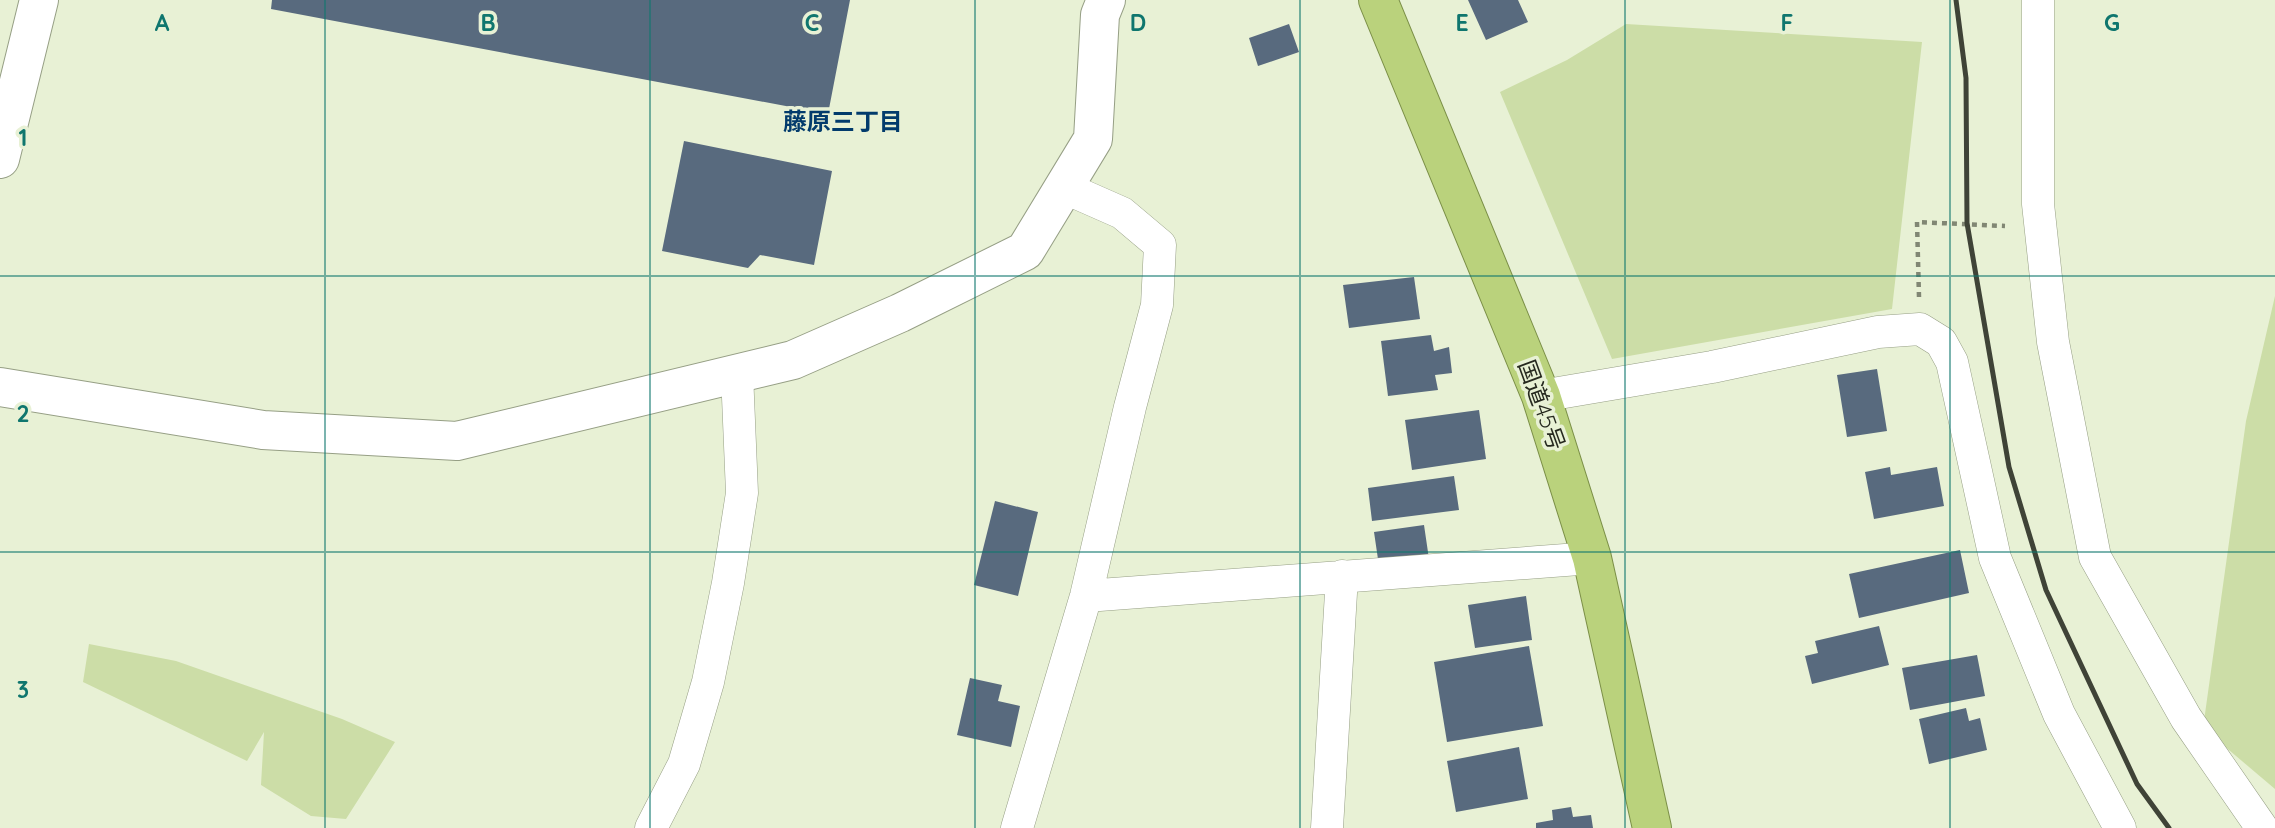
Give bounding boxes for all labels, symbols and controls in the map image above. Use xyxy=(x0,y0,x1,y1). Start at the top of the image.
text: A xyxy=(155,8,170,37)
text: B xyxy=(480,8,496,37)
text: C xyxy=(805,8,819,37)
text: D xyxy=(1130,8,1146,37)
text: E xyxy=(1455,8,1469,37)
text: F xyxy=(1781,8,1793,37)
text: G xyxy=(2104,8,2120,37)
district label: 藤原三丁目 xyxy=(783,106,903,136)
text: 1 xyxy=(19,123,27,152)
street label: 国道45号 xyxy=(1512,356,1572,454)
text: 2 xyxy=(16,399,30,428)
text: 3 xyxy=(17,675,29,704)

